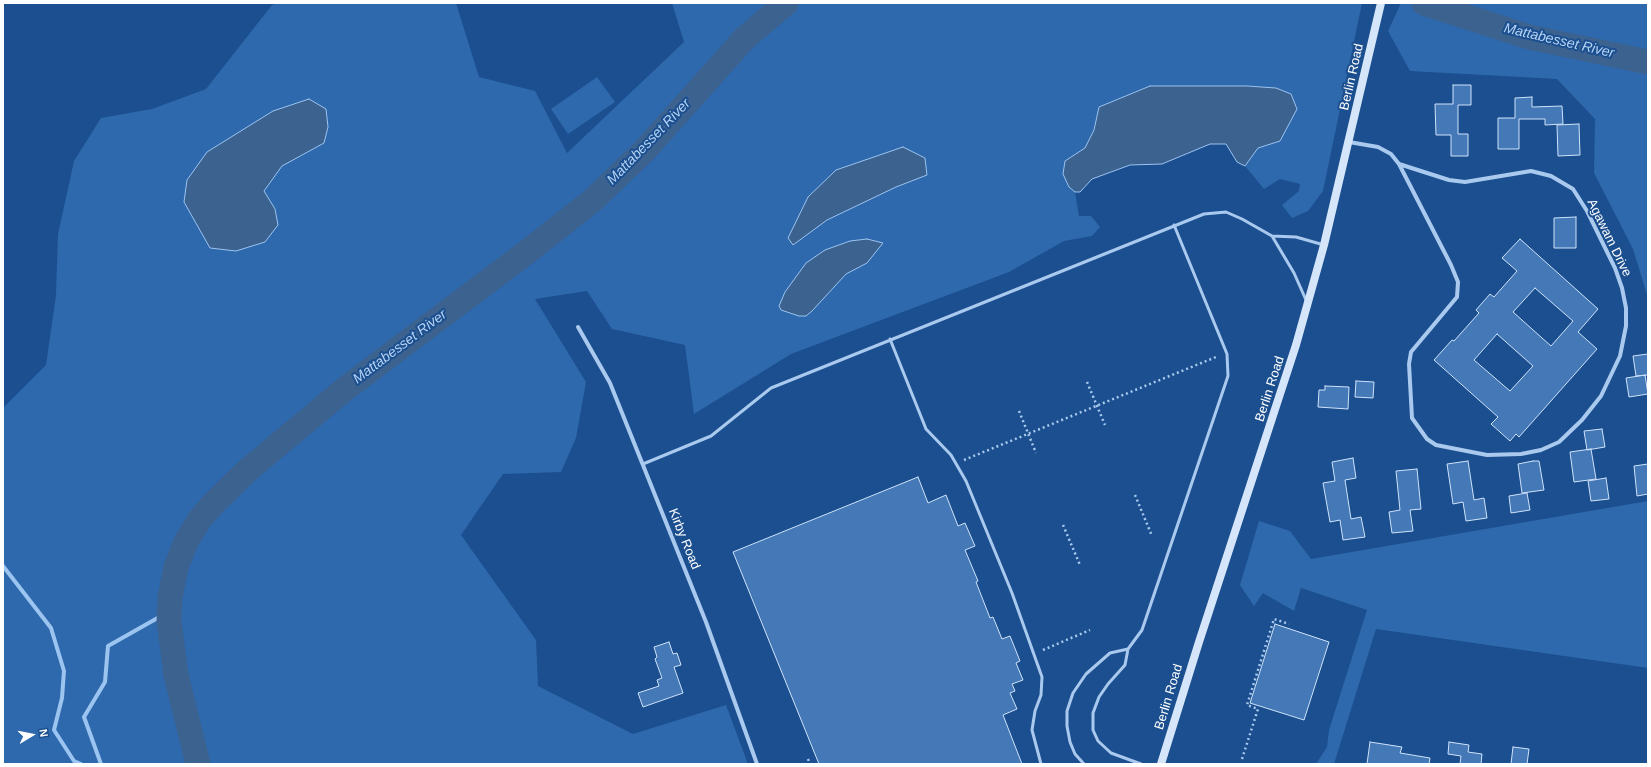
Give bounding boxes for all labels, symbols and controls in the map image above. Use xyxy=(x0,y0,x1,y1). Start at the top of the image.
water label: Mattabesset River xyxy=(1502,20,1616,62)
street label: Berlin Road xyxy=(1337,42,1367,112)
water label: Mattabesset River xyxy=(604,96,694,188)
street label: Agawam Drive xyxy=(1583,197,1635,279)
water label: Mattabesset River xyxy=(350,306,450,388)
street label: Berlin Road xyxy=(1252,354,1288,424)
street label: Kirby Road xyxy=(665,506,703,572)
street label: Berlin Road xyxy=(1152,662,1186,732)
north arrow xyxy=(12,715,52,755)
text: N xyxy=(37,728,50,738)

